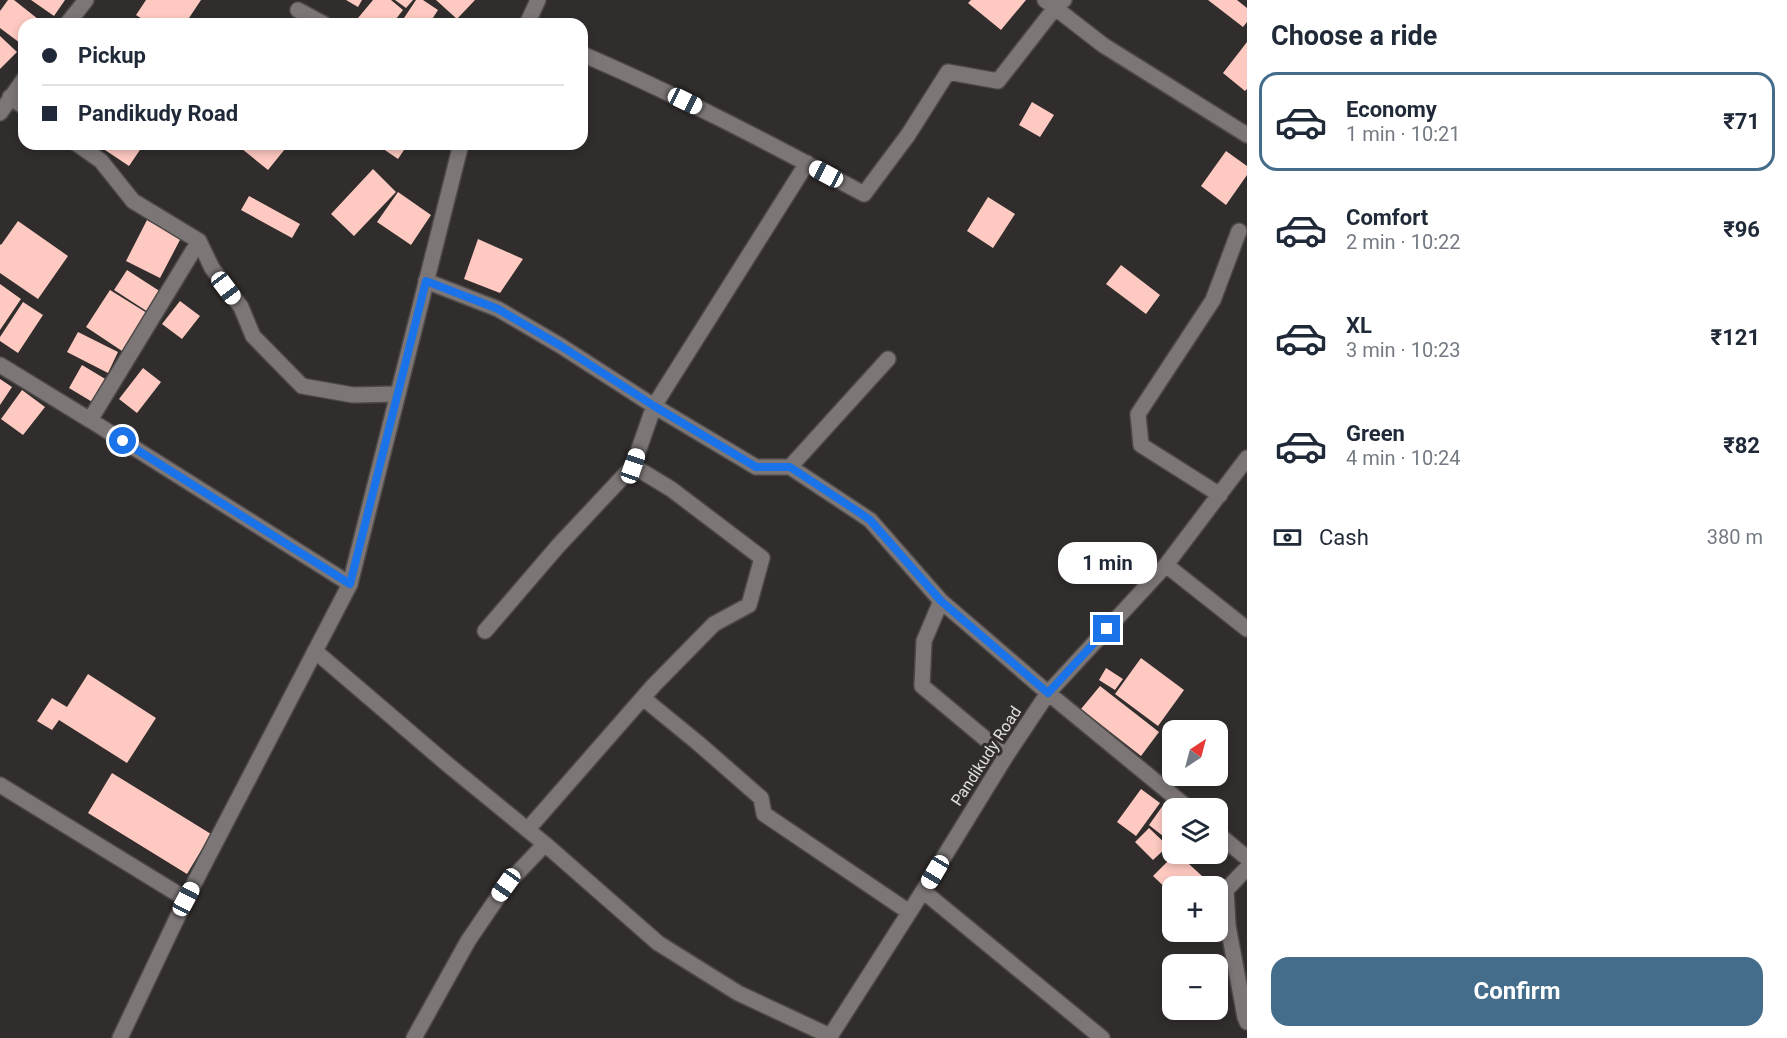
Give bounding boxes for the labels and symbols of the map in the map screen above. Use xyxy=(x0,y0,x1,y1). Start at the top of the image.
car xyxy=(665,85,705,117)
car xyxy=(806,158,846,190)
car xyxy=(208,268,244,308)
route start xyxy=(109,427,136,454)
car xyxy=(619,446,647,486)
callout: 1 min xyxy=(1058,542,1156,584)
route end xyxy=(1093,615,1120,642)
street label: Pandikudy Road xyxy=(947,703,1025,809)
north arrow xyxy=(1162,720,1228,786)
car xyxy=(918,852,952,892)
car xyxy=(488,865,524,905)
car xyxy=(170,879,202,919)

